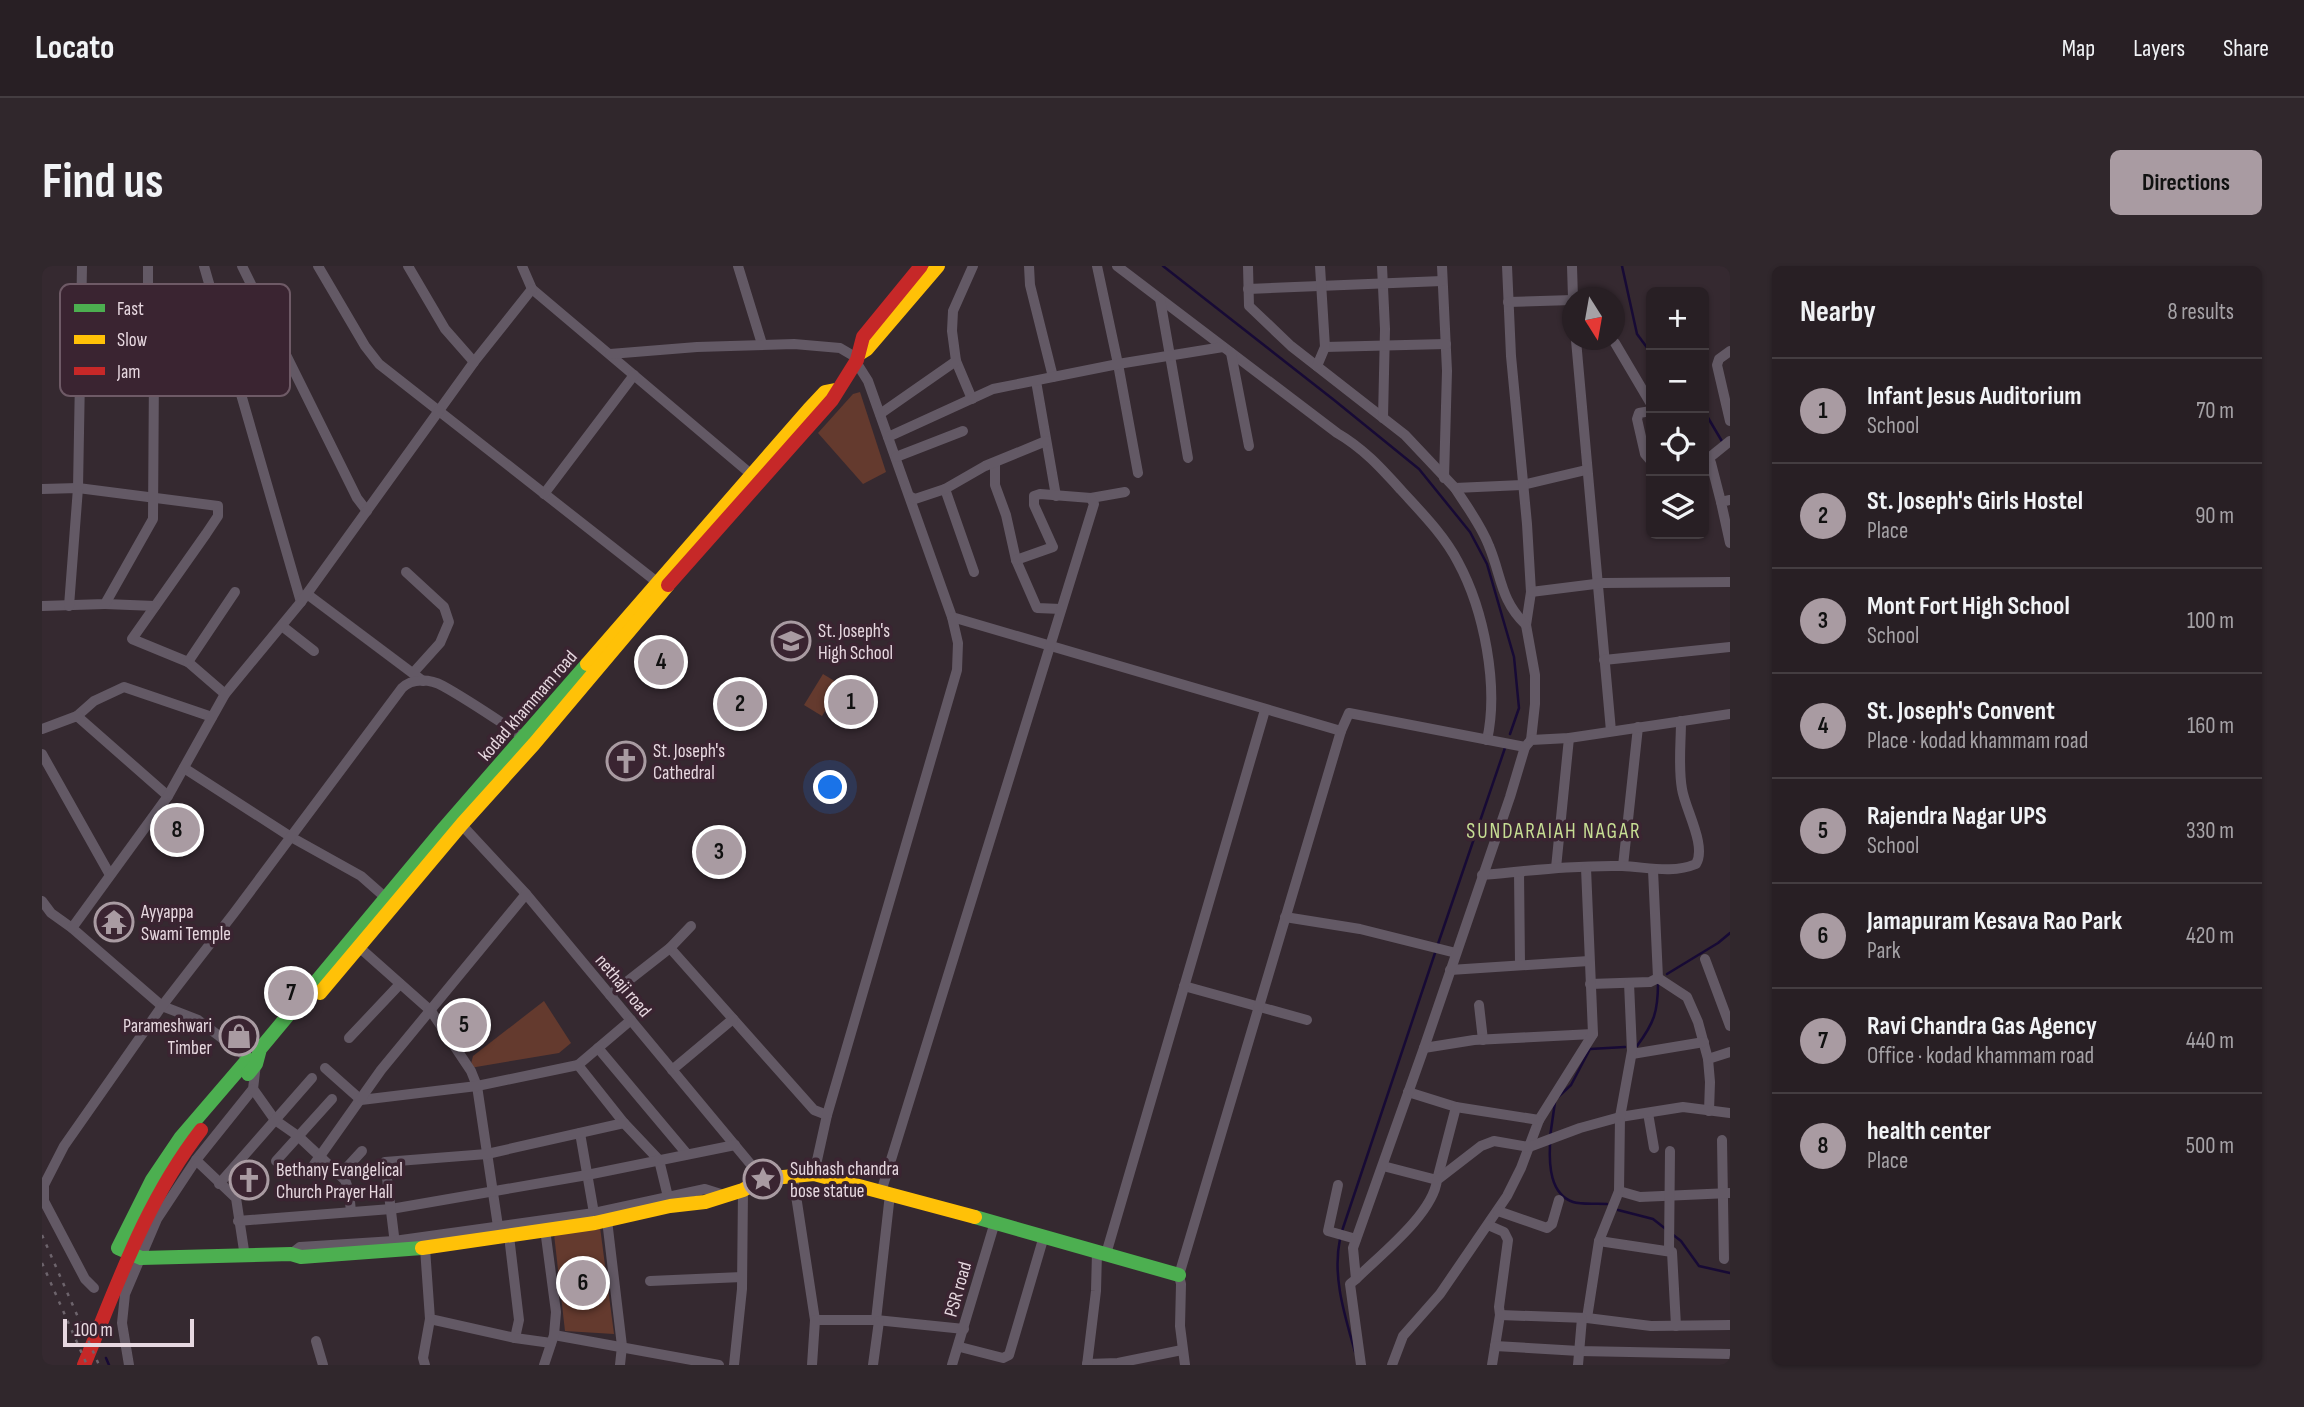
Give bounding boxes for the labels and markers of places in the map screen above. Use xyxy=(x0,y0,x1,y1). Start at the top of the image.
school or university icon: St. Joseph's High School xyxy=(770,620,812,662)
place label: St. Joseph's High School xyxy=(818,620,893,665)
pin: 4 xyxy=(638,636,684,688)
pin: 1 xyxy=(828,676,874,728)
pin: 2 xyxy=(717,678,763,730)
church icon: St. Joseph's Cathedral xyxy=(605,740,647,782)
place label: St. Joseph's Cathedral xyxy=(653,740,725,785)
pin: 8 xyxy=(154,804,200,856)
pin: 3 xyxy=(696,826,742,878)
temple icon: Ayyappa Swami Temple xyxy=(93,901,135,943)
place label: Ayyappa Swami Temple xyxy=(140,901,231,946)
pin: 7 xyxy=(268,967,314,1019)
pin: 5 xyxy=(441,999,487,1051)
place label: Parameshwari Timber xyxy=(123,1015,213,1060)
shop icon: Parameshwari Timber xyxy=(218,1015,260,1057)
place icon: Subhash chandra bose statue xyxy=(742,1158,784,1200)
place label: Subhash chandra bose statue xyxy=(790,1158,899,1203)
church icon: Bethany Evangelical Church Prayer Hall xyxy=(228,1159,270,1201)
place label: Bethany Evangelical Church Prayer Hall xyxy=(276,1159,403,1204)
pin: 6 xyxy=(560,1257,606,1309)

